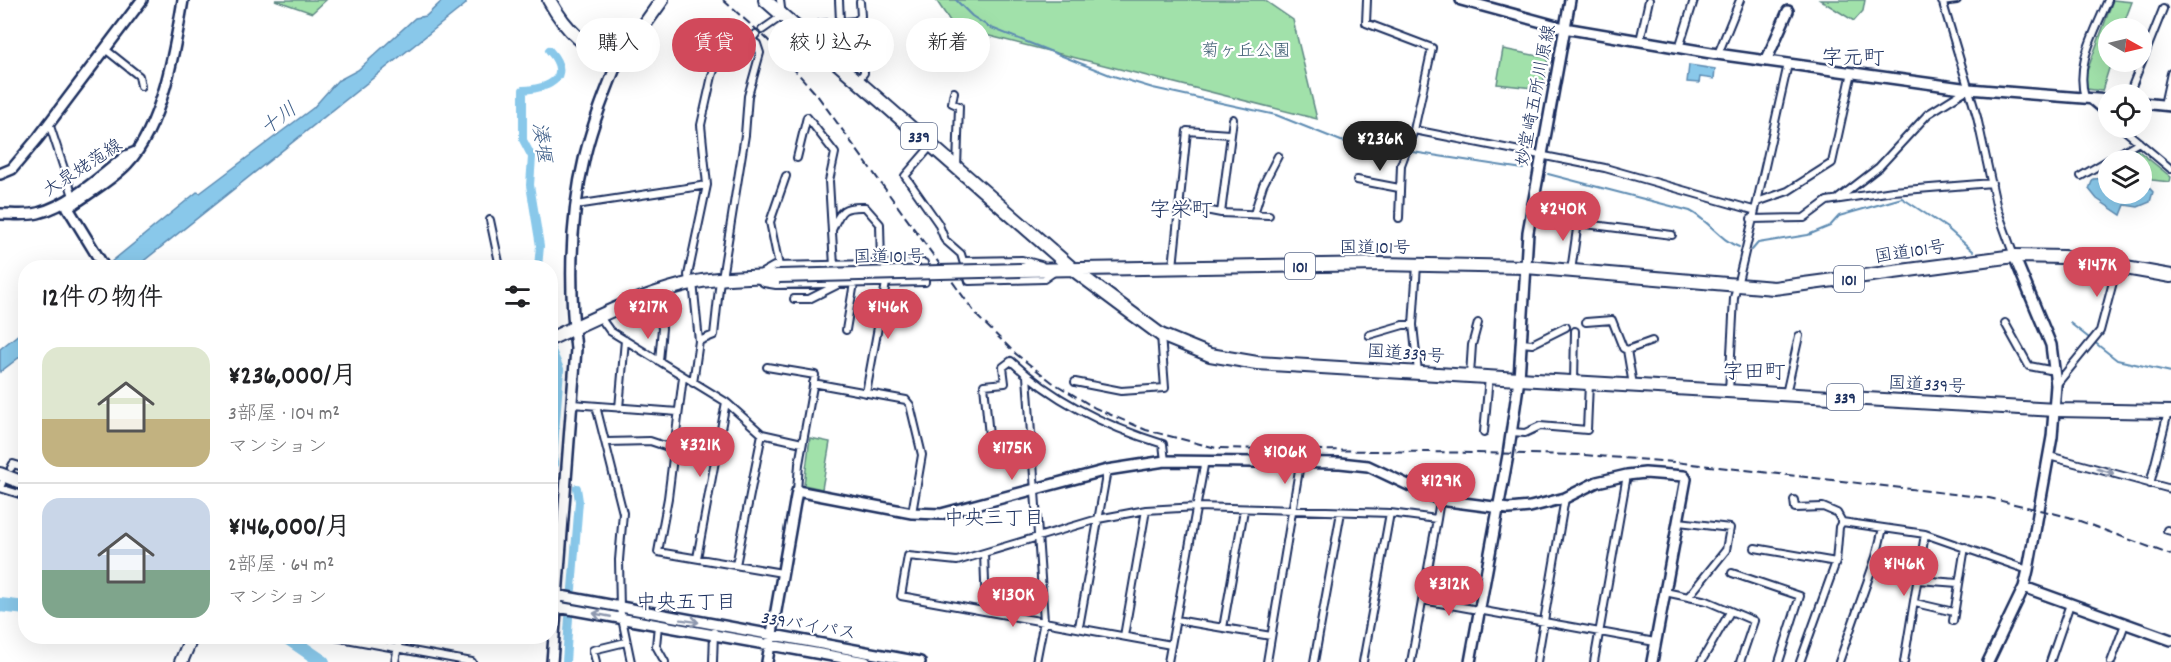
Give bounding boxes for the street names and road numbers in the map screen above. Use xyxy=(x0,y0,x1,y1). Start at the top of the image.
street label: 妙堂崎五所川原線 xyxy=(1511,22,1563,169)
road number: 339 xyxy=(901,123,937,149)
street label: 大泉姥萢線 xyxy=(39,134,128,204)
street label: 国道101号 xyxy=(1873,236,1948,271)
street label: 国道101号 xyxy=(1339,237,1411,262)
street label: 国道101号 xyxy=(853,245,925,272)
road number: 101 xyxy=(1285,253,1315,279)
road number: 101 xyxy=(1834,266,1864,292)
street label: 国道339号 xyxy=(1366,340,1446,371)
street label: 国道339号 xyxy=(1887,372,1967,401)
road number: 339 xyxy=(1827,384,1863,410)
street label: 339バイパス xyxy=(759,607,858,648)

